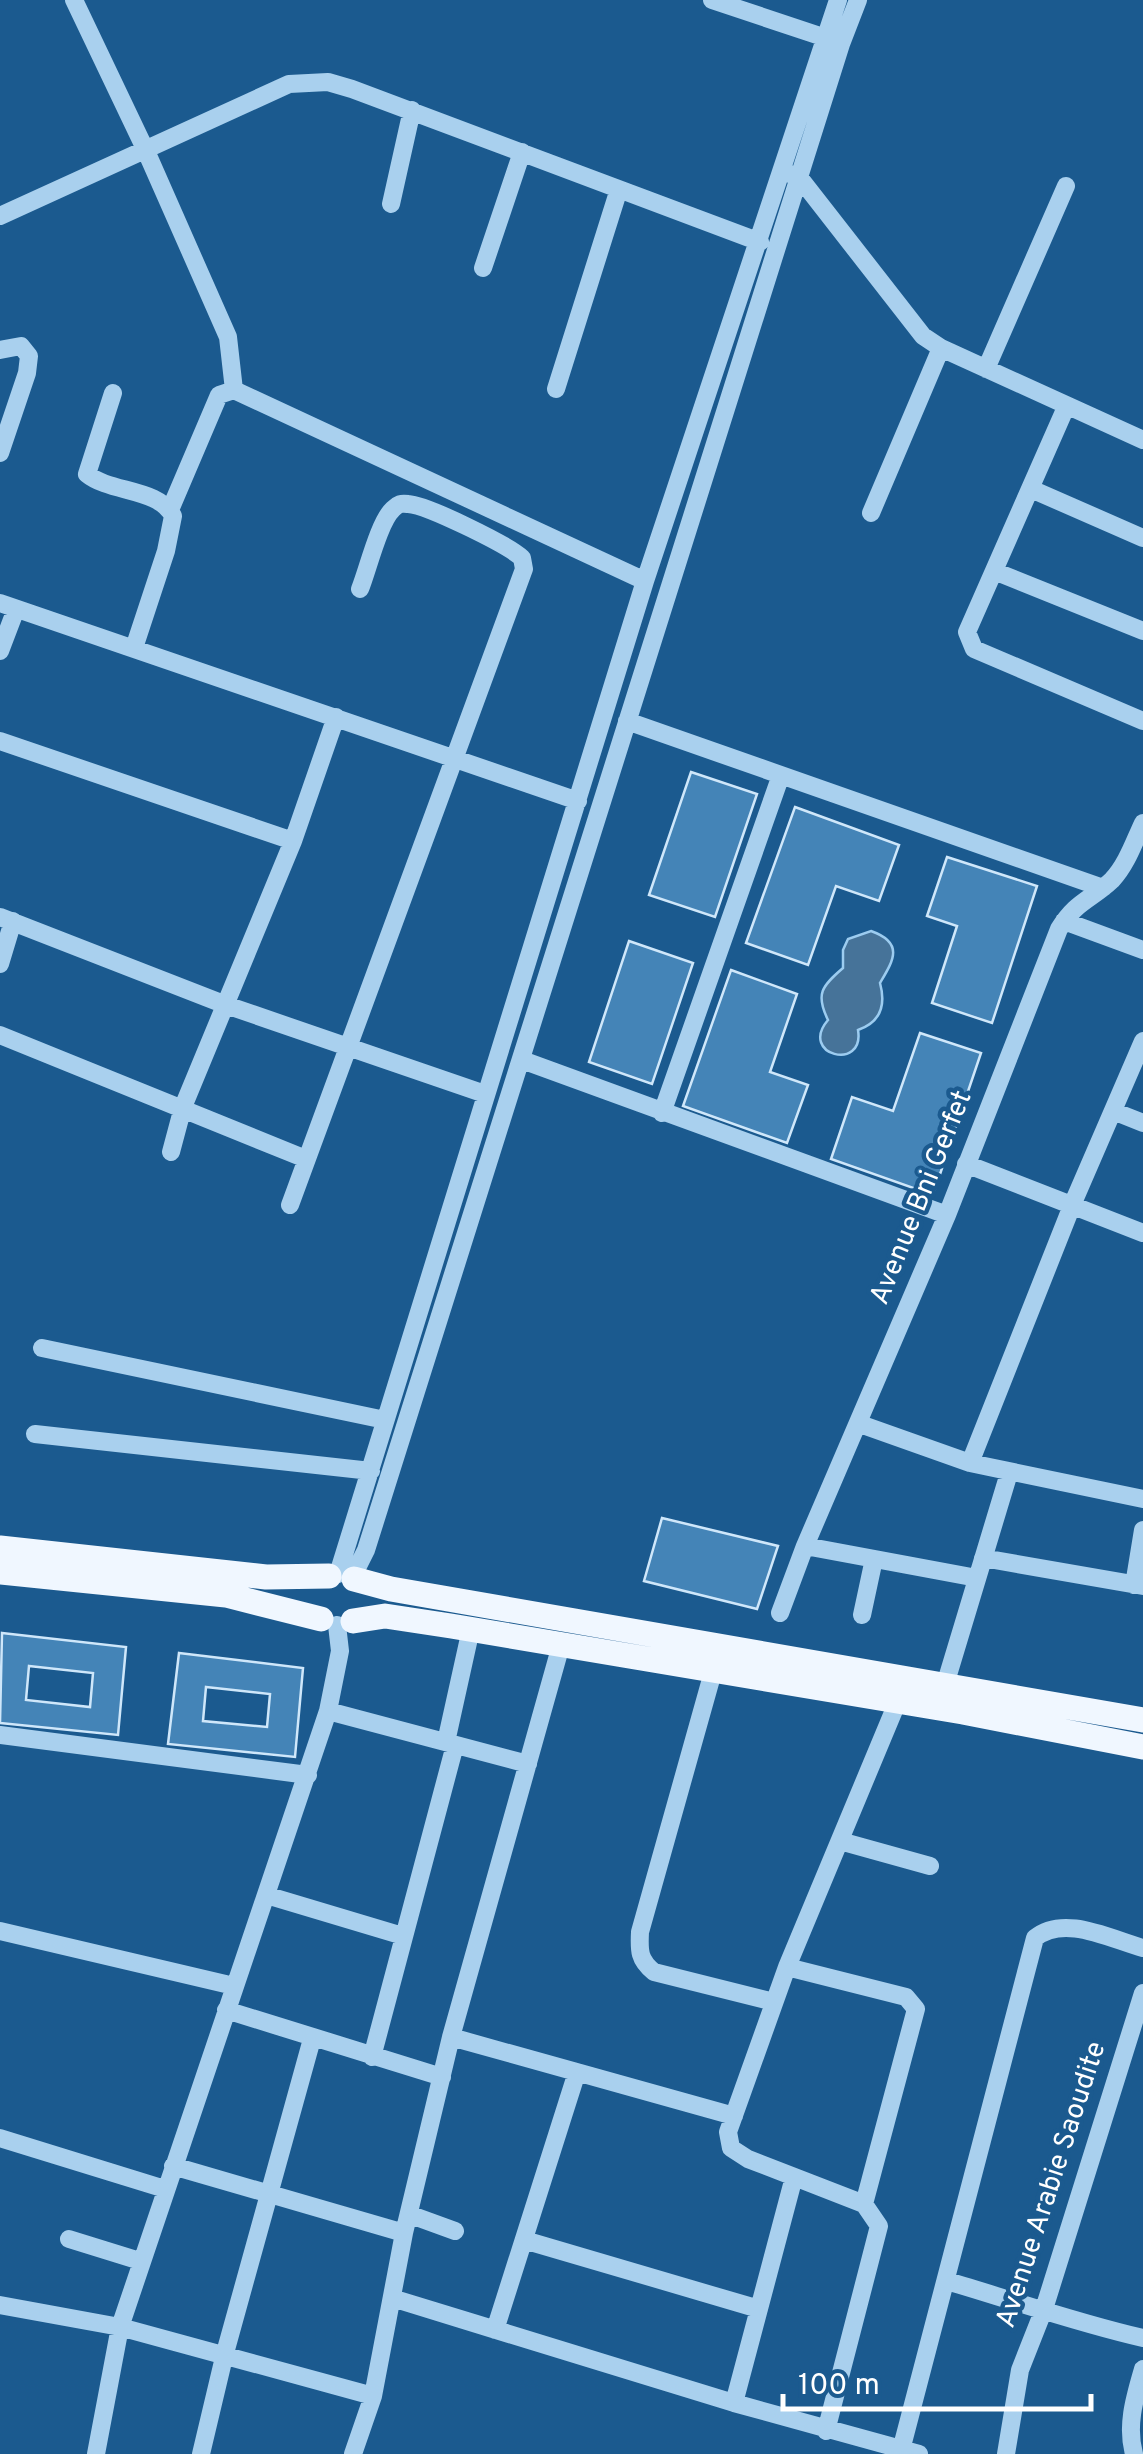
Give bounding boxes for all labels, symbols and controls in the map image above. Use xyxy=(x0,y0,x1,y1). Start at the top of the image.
street label: Avenue Bni Gerfet xyxy=(863,1086,981,1310)
street label: Avenue Arabie Saoudite xyxy=(989,2037,1115,2333)
scale bar xyxy=(783,2349,1090,2411)
text: 100 m xyxy=(798,2368,880,2405)

